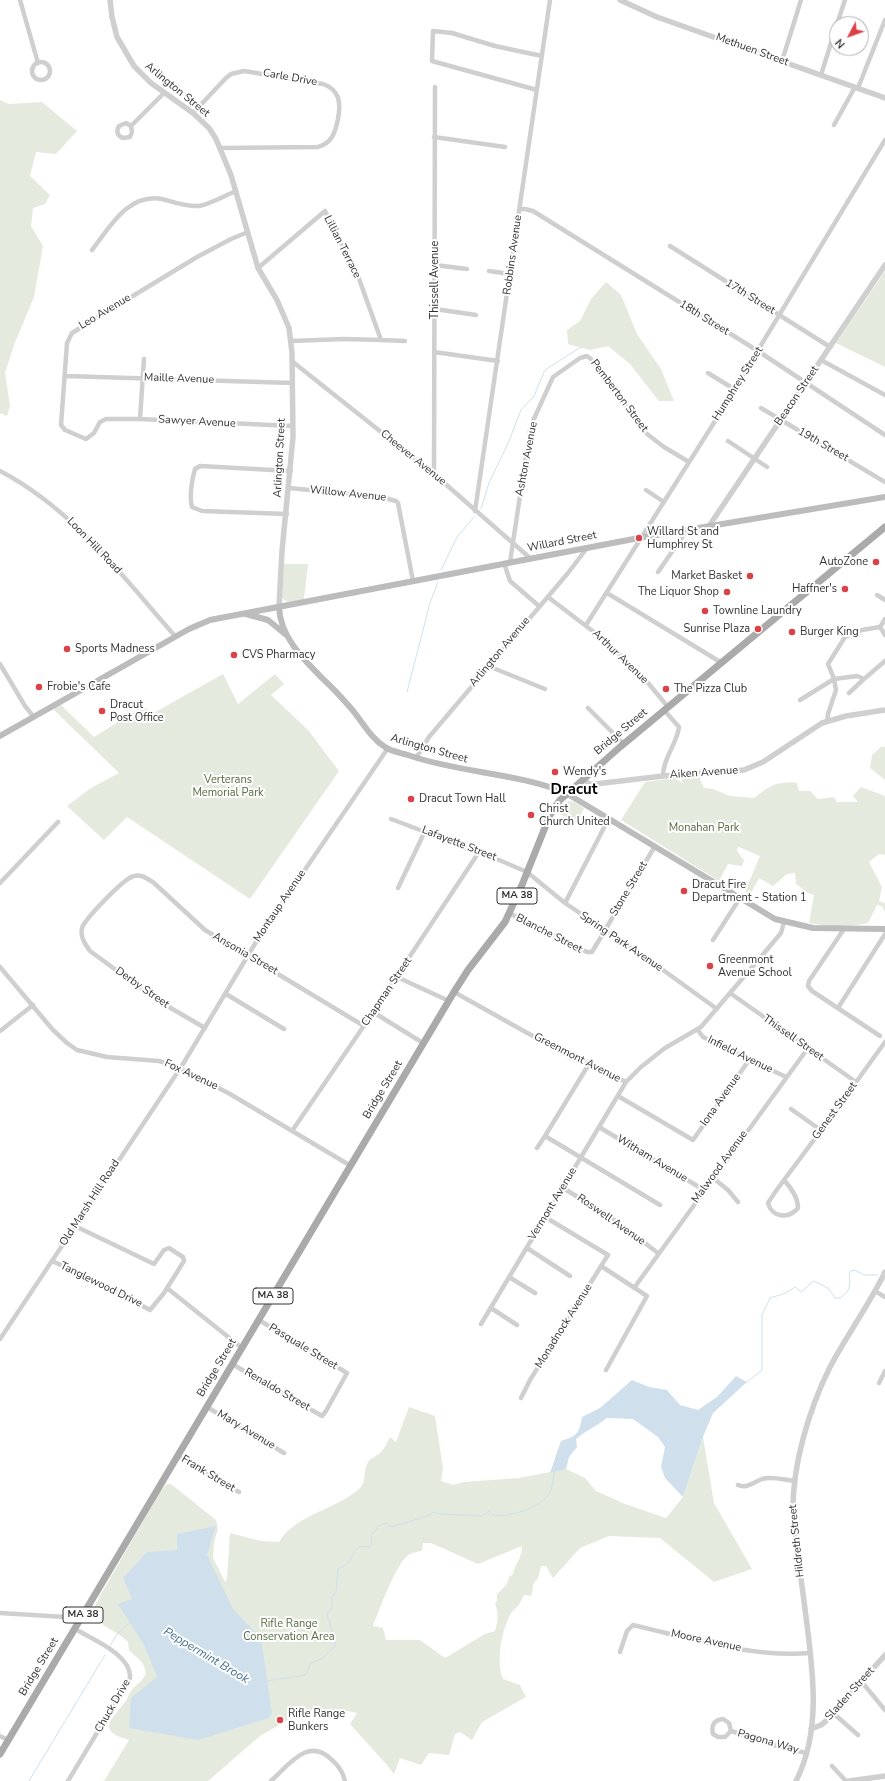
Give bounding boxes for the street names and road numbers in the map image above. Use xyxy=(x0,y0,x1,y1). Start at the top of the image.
street label: Methuen Street xyxy=(714,31,790,69)
street label: Arlington Street xyxy=(142,60,212,120)
street label: Carle Drive xyxy=(262,67,318,89)
street label: Lillian Terrace xyxy=(321,213,363,281)
street label: Robbins Avenue xyxy=(501,214,525,296)
street label: Thissell Avenue xyxy=(428,241,442,319)
street label: 17th Street xyxy=(723,277,777,317)
street label: Leo Avenue xyxy=(77,291,133,333)
street label: 18th Street xyxy=(677,298,731,338)
street label: Humphrey Street xyxy=(710,345,766,423)
street label: Pemberton Street xyxy=(587,357,651,435)
street label: Beacon Street xyxy=(772,364,822,428)
street label: Maille Avenue xyxy=(144,371,214,387)
street label: Sawyer Avenue xyxy=(158,413,236,431)
street label: Arlington Street xyxy=(271,418,289,498)
street label: Ashton Avenue xyxy=(513,420,541,498)
street label: 19th Street xyxy=(795,425,851,465)
street label: Cheever Avenue xyxy=(377,427,449,489)
street label: Willow Avenue xyxy=(309,483,387,505)
street label: Loon Hill Road xyxy=(64,515,124,577)
street label: Willard Street xyxy=(526,529,598,555)
street label: Arlington Avenue xyxy=(467,614,533,690)
street label: Arthur Avenue xyxy=(589,627,651,687)
street label: Bridge Street xyxy=(592,706,650,758)
street label: Arlington Street xyxy=(389,732,469,766)
street label: Aiken Avenue xyxy=(669,764,739,782)
street label: Lafayette Street xyxy=(420,824,498,864)
street label: Stone Street xyxy=(607,859,651,919)
street label: Montaup Avenue xyxy=(251,867,309,945)
road number: MA 38 xyxy=(497,888,537,904)
street label: Spring Park Avenue xyxy=(577,909,665,975)
street label: Blanche Street xyxy=(514,912,584,956)
street label: Ansonia Street xyxy=(210,930,280,978)
street label: Chapman Street xyxy=(359,955,415,1029)
street label: Derby Street xyxy=(113,965,171,1011)
street label: Thissell Street xyxy=(760,1012,826,1064)
street label: Greenmont Avenue xyxy=(531,1030,623,1086)
street label: Infield Avenue xyxy=(705,1034,775,1076)
street label: Fox Avenue xyxy=(162,1057,220,1093)
street label: Bridge Street xyxy=(360,1059,406,1121)
street label: Iona Avenue xyxy=(698,1071,744,1129)
street label: Genest Street xyxy=(810,1080,860,1142)
street label: Malwood Avenue xyxy=(689,1128,751,1206)
street label: Witham Avenue xyxy=(614,1133,690,1185)
street label: Old Marsh Hill Road xyxy=(57,1157,123,1249)
street label: Vermont Avenue xyxy=(526,1165,580,1243)
street label: Roswell Avenue xyxy=(574,1192,648,1248)
street label: Tanglewood Drive xyxy=(58,1259,144,1311)
street label: Monadnock Avenue xyxy=(533,1281,595,1371)
road number: MA 38 xyxy=(253,1288,293,1304)
street label: Pasquale Street xyxy=(266,1321,340,1373)
street label: Bridge Street xyxy=(194,1337,240,1399)
street label: Renaldo Street xyxy=(242,1366,312,1414)
street label: Mary Avenue xyxy=(215,1407,277,1453)
street label: Frank Street xyxy=(179,1453,237,1495)
street label: Hildreth Street xyxy=(787,1504,807,1578)
road number: MA 38 xyxy=(63,1607,103,1623)
street label: Moore Avenue xyxy=(670,1627,742,1655)
street label: Bridge Street xyxy=(16,1636,62,1698)
street label: Sladen Street xyxy=(823,1665,877,1723)
street label: Chuck Drive xyxy=(92,1677,134,1735)
street label: Pagona Way xyxy=(736,1727,800,1757)

